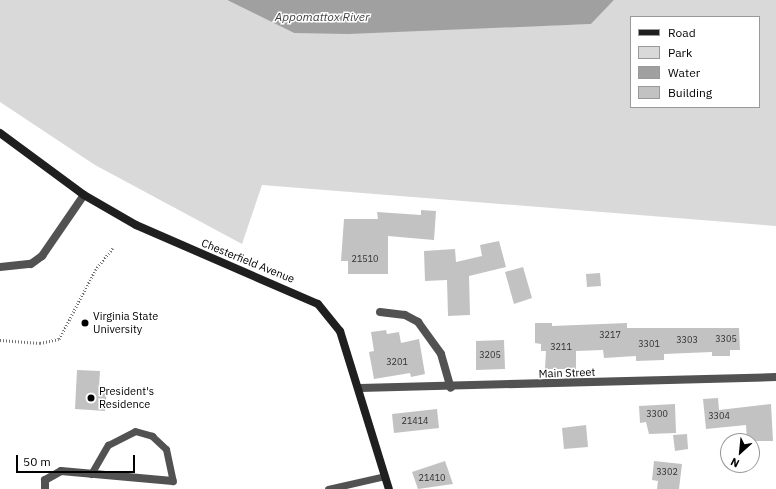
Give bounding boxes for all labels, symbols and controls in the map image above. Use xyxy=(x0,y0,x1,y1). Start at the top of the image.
water label: Appomattox River xyxy=(275,10,369,24)
legend xyxy=(630,16,760,108)
text: Road xyxy=(668,25,696,40)
text: Park xyxy=(668,45,692,60)
text: Water xyxy=(668,65,700,80)
text: Building xyxy=(668,85,712,100)
street label: Chesterfield Avenue xyxy=(199,236,297,286)
house number: 21510 xyxy=(352,254,378,264)
place label: Virginia State University xyxy=(93,310,158,336)
marker: Virginia State University xyxy=(80,318,90,328)
house number: 3217 xyxy=(599,330,621,340)
house number: 3305 xyxy=(715,334,737,344)
house number: 3303 xyxy=(676,335,698,345)
house number: 3301 xyxy=(638,339,660,349)
house number: 3211 xyxy=(550,342,572,352)
house number: 3205 xyxy=(479,350,501,360)
house number: 3201 xyxy=(386,357,408,367)
street label: Main Street xyxy=(539,365,595,381)
place label: President's Residence xyxy=(99,385,154,411)
marker: President's Residence xyxy=(86,393,96,403)
house number: 3300 xyxy=(646,409,668,419)
house number: 3304 xyxy=(708,411,730,421)
house number: 21414 xyxy=(402,416,428,426)
north arrow xyxy=(720,433,760,473)
scale bar xyxy=(18,447,137,473)
text: 50 m xyxy=(23,454,51,469)
text: N xyxy=(728,455,742,471)
house number: 3302 xyxy=(656,467,678,477)
house number: 21410 xyxy=(419,473,445,483)

